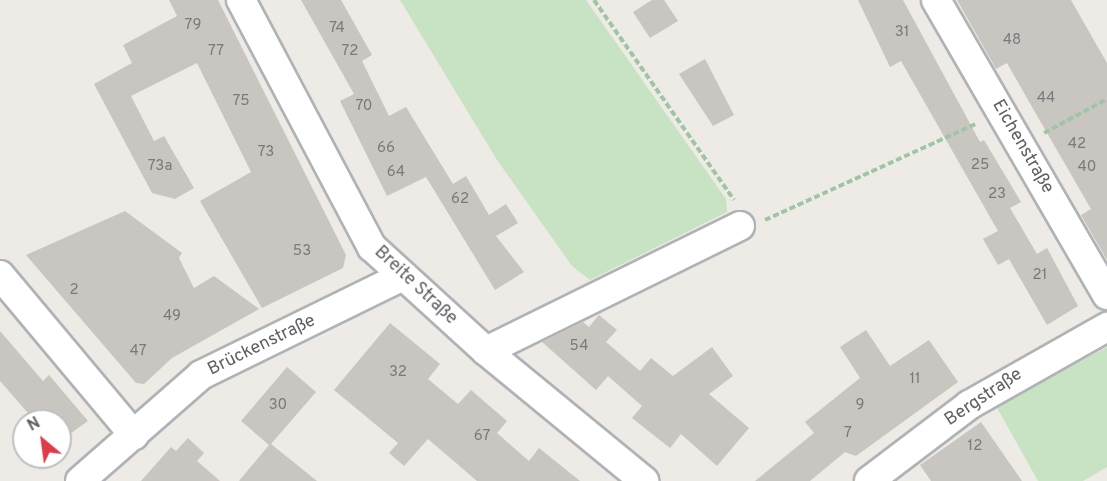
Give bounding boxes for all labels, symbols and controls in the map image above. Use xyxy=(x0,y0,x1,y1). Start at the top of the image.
house number: 79 xyxy=(185,17,201,35)
house number: 74 xyxy=(329,20,345,38)
house number: 31 xyxy=(895,24,909,42)
house number: 48 xyxy=(1003,32,1021,50)
house number: 77 xyxy=(208,43,224,61)
house number: 72 xyxy=(342,43,358,61)
house number: 44 xyxy=(1037,90,1055,108)
house number: 75 xyxy=(232,93,250,111)
street label: Eichenstraße xyxy=(986,96,1058,198)
house number: 70 xyxy=(355,98,373,116)
house number: 42 xyxy=(1068,136,1086,154)
house number: 66 xyxy=(377,140,395,158)
house number: 73 xyxy=(258,144,274,162)
house number: 25 xyxy=(971,157,989,175)
house number: 73a xyxy=(148,158,172,176)
house number: 40 xyxy=(1078,159,1096,177)
house number: 64 xyxy=(387,164,405,182)
house number: 23 xyxy=(988,186,1006,204)
house number: 62 xyxy=(451,191,469,209)
street label: Breite Straße xyxy=(369,242,461,330)
house number: 53 xyxy=(293,243,311,261)
house number: 21 xyxy=(1033,267,1047,285)
house number: 2 xyxy=(69,282,79,300)
house number: 49 xyxy=(163,308,181,326)
street label: Brückenstraße xyxy=(205,311,319,381)
house number: 54 xyxy=(570,338,588,356)
house number: 47 xyxy=(130,343,146,361)
house number: 32 xyxy=(389,364,407,382)
street label: Bergstraße xyxy=(941,364,1027,432)
house number: 11 xyxy=(909,371,921,389)
house number: 30 xyxy=(269,397,287,415)
house number: 9 xyxy=(856,397,864,415)
north arrow xyxy=(12,409,72,469)
text: N xyxy=(24,413,44,437)
house number: 7 xyxy=(844,425,852,443)
house number: 67 xyxy=(474,428,490,446)
house number: 12 xyxy=(968,438,982,456)

